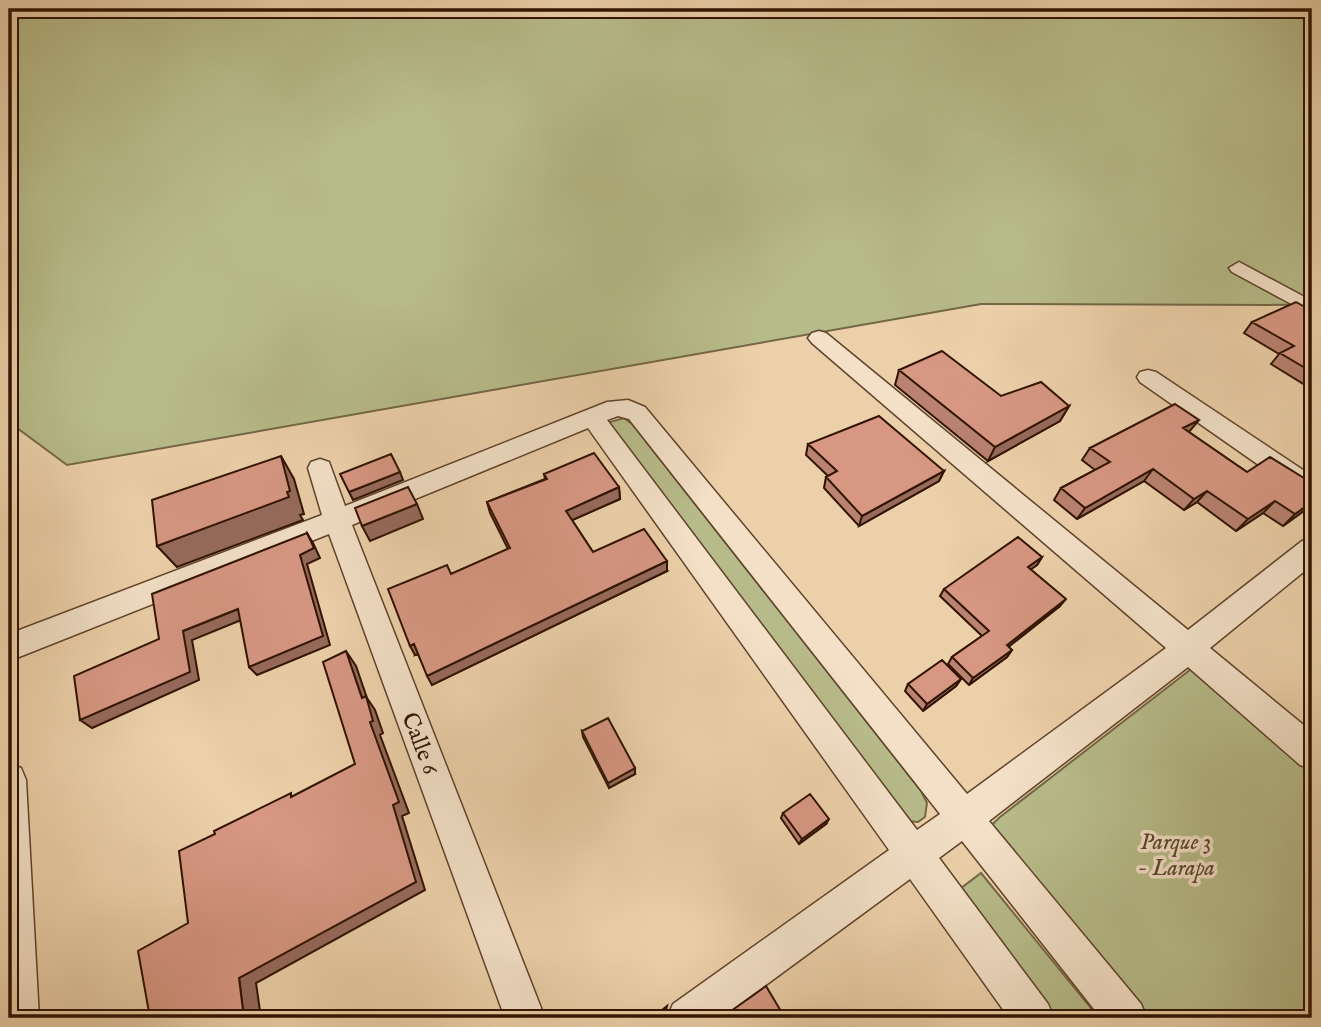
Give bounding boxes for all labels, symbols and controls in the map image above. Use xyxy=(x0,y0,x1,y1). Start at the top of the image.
street label: Calle 6 xyxy=(395,708,445,780)
park label: Parque 3 - Larapa xyxy=(1137,828,1215,883)

